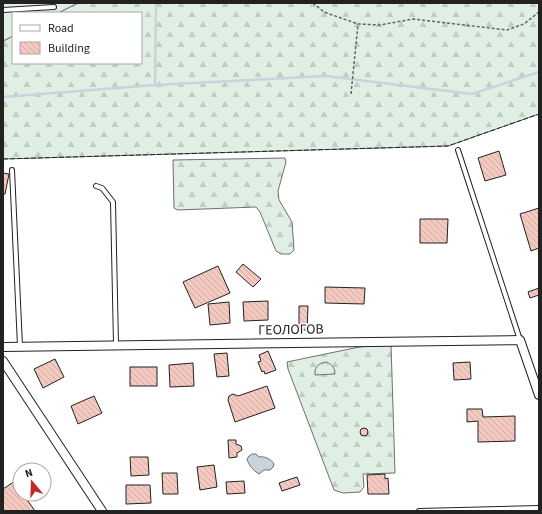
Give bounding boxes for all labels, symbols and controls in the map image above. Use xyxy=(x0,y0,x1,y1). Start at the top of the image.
legend xyxy=(12,12,142,64)
text: Road xyxy=(48,20,74,37)
text: Building xyxy=(48,40,90,57)
street label: ГЕОЛОГОВ xyxy=(258,319,324,341)
north arrow xyxy=(12,462,52,502)
text: N xyxy=(23,465,35,481)

